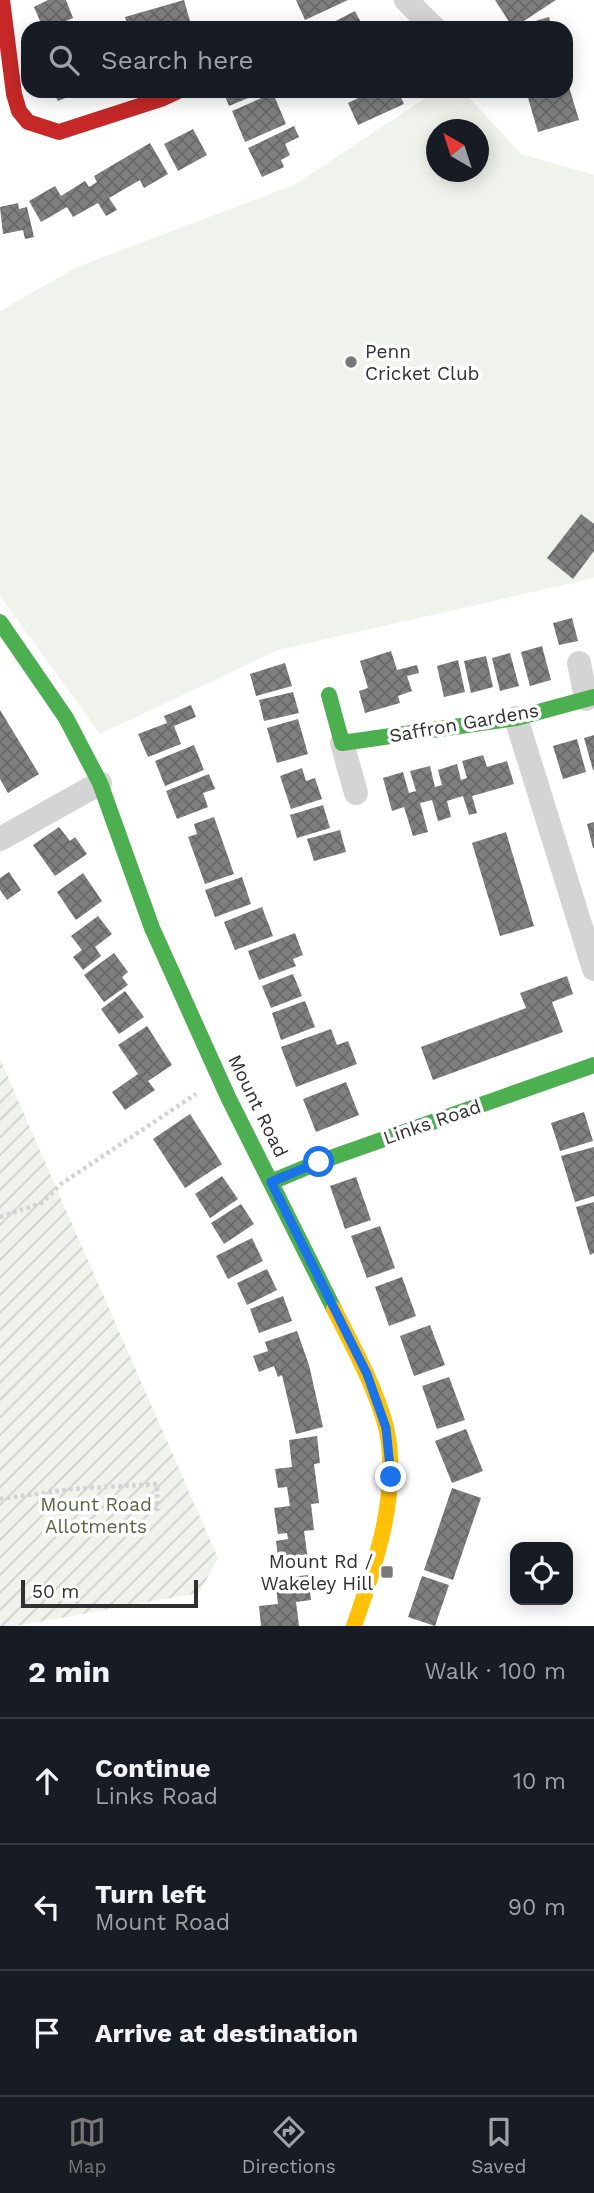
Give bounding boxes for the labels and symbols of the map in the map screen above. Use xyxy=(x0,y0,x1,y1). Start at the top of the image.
north arrow xyxy=(426,119,489,182)
place label: Penn Cricket Club xyxy=(365,340,480,385)
marker: Penn Cricket Club xyxy=(343,354,359,370)
street label: Saffron Gardens xyxy=(388,699,540,747)
street label: Mount Road xyxy=(223,1051,293,1161)
street label: Links Road xyxy=(380,1095,484,1149)
route start xyxy=(303,1146,334,1177)
route end xyxy=(375,1461,406,1492)
park label: Mount Road Allotments xyxy=(40,1493,152,1538)
place label: Mount Rd / Wakeley Hill xyxy=(261,1550,373,1595)
marker: Mount Rd / Wakeley Hill xyxy=(379,1564,395,1580)
scale bar xyxy=(21,1577,198,1609)

